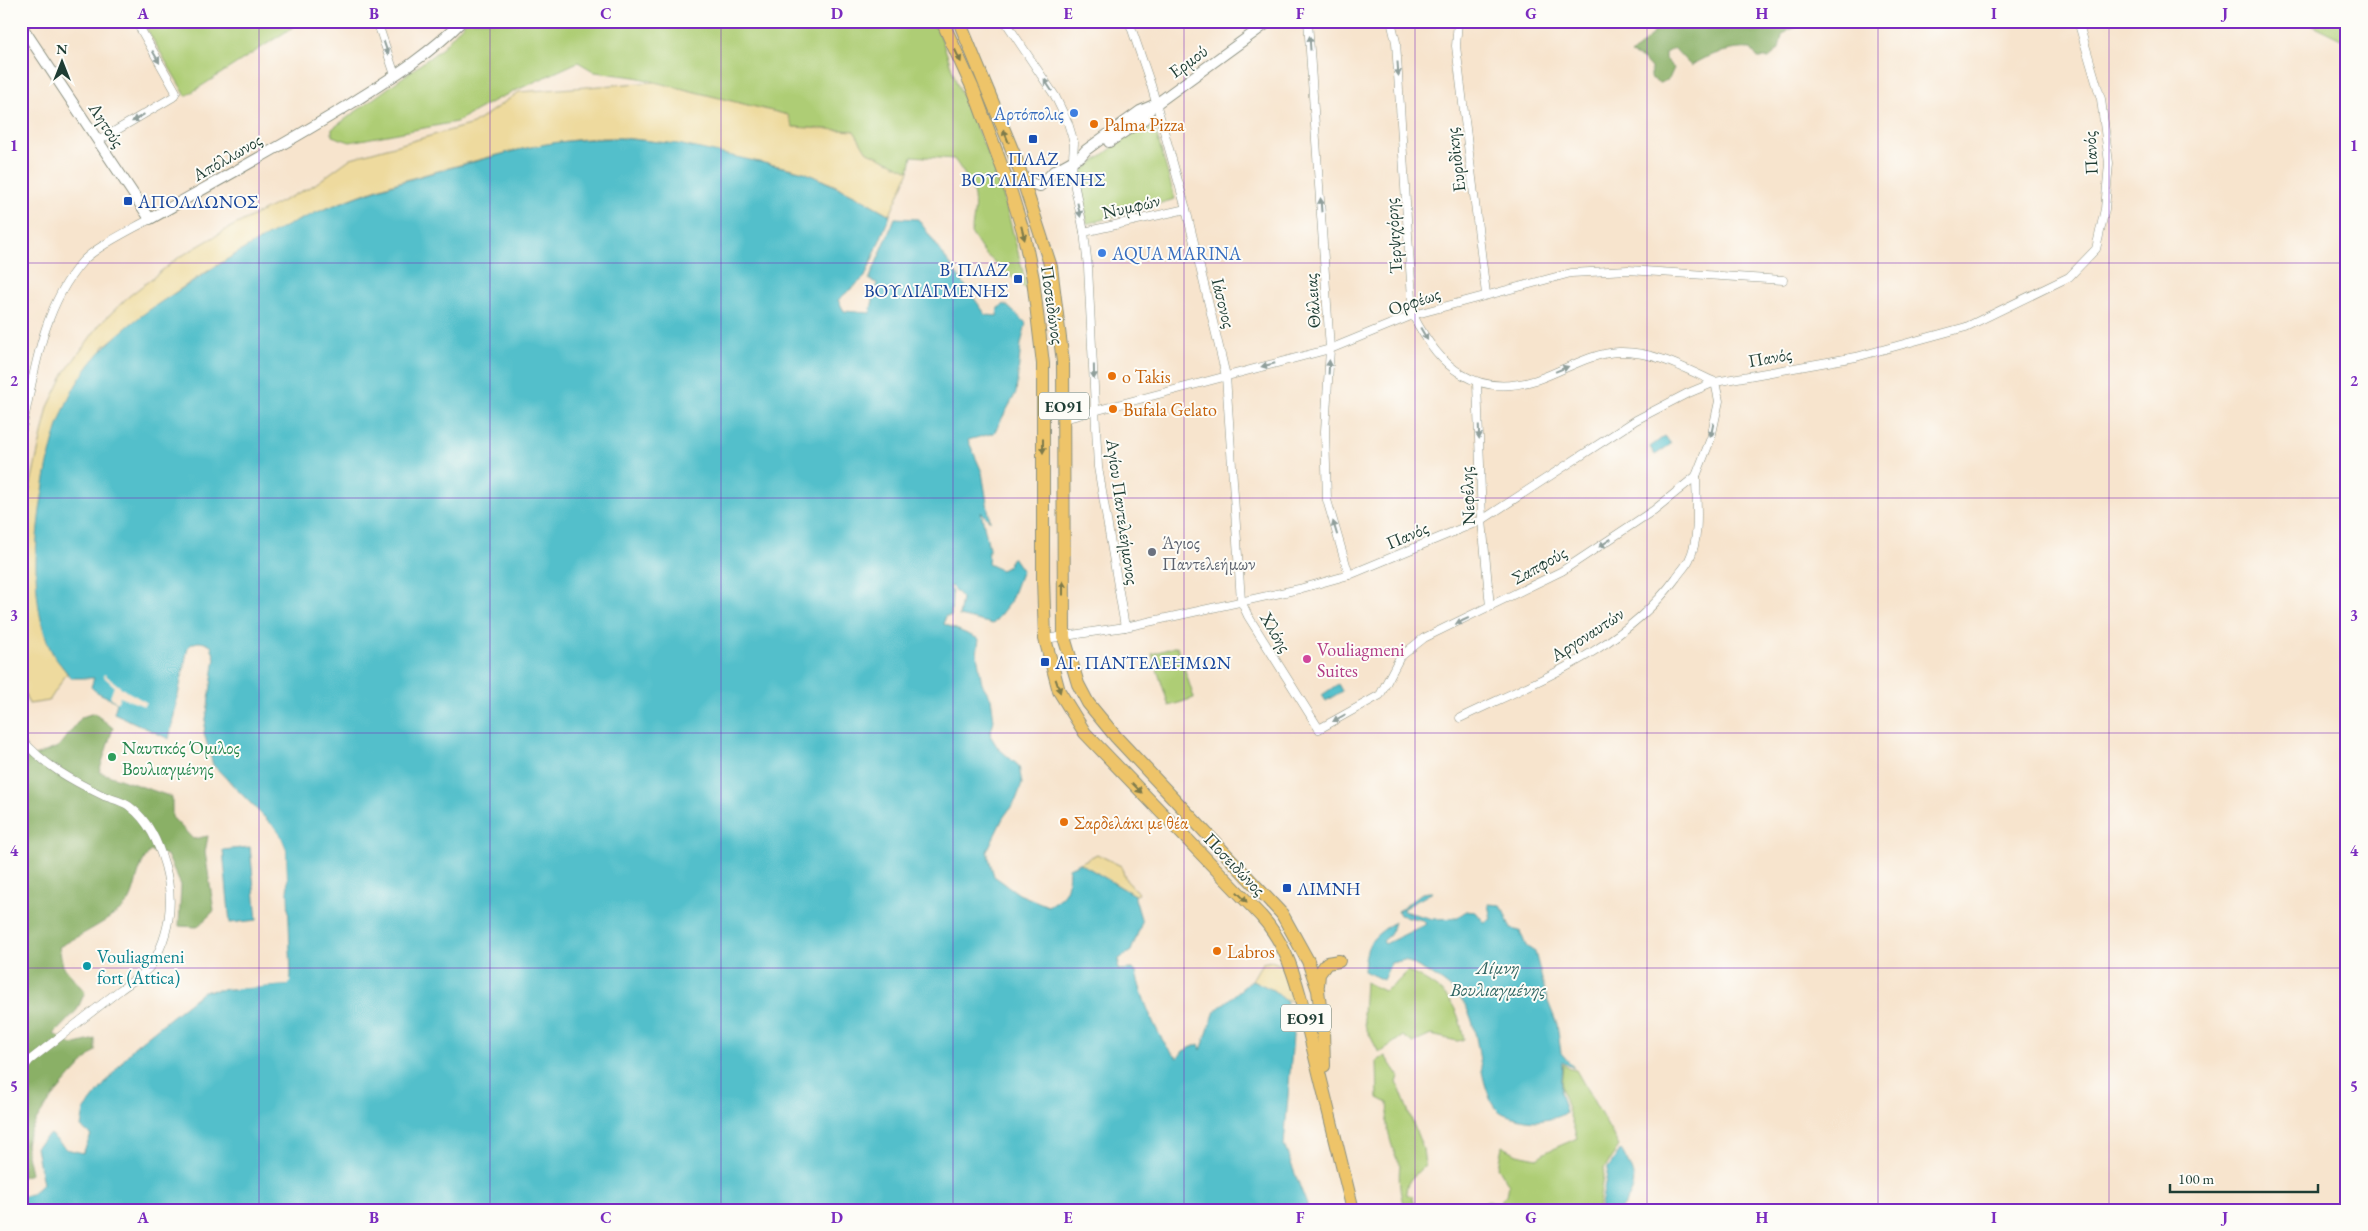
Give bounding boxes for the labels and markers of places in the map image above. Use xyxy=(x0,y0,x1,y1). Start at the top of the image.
place label: Αρτόπολις xyxy=(993,102,1064,125)
marker: Αρτόπολις xyxy=(1068,107,1080,119)
place label: Palma Pizza xyxy=(1104,113,1185,136)
marker: Palma Pizza xyxy=(1088,118,1100,130)
marker: ΠΛΑΖ ΒΟΥΛΙΑΓΜΕΝΗΣ xyxy=(1027,133,1039,145)
place label: ΠΛΑΖ ΒΟΥΛΙΑΓΜΕΝΗΣ xyxy=(961,147,1105,191)
place label: ΑΠΟΛΛΩΝΟΣ xyxy=(137,190,258,213)
marker: ΑΠΟΛΛΩΝΟΣ xyxy=(122,195,134,207)
place label: AQUA MARINA xyxy=(1111,242,1242,265)
marker: AQUA MARINA xyxy=(1096,247,1108,259)
place label: Β' ΠΛΑΖ ΒΟΥΛΙΑΓΜΕΝΗΣ xyxy=(864,258,1008,302)
marker: Β' ΠΛΑΖ ΒΟΥΛΙΑΓΜΕΝΗΣ xyxy=(1012,273,1024,285)
place label: o Takis xyxy=(1122,365,1171,388)
marker: o Takis xyxy=(1106,370,1118,382)
place label: Bufala Gelato xyxy=(1123,398,1217,421)
marker: Bufala Gelato xyxy=(1107,403,1119,415)
place label: Άγιος Παντελεήμων xyxy=(1161,531,1256,575)
marker: Άγιος Παντελεήμων xyxy=(1146,546,1158,558)
place label: Vouliagmeni Suites xyxy=(1317,638,1405,682)
place label: ΑΓ. ΠΑΝΤΕΛΕΗΜΩΝ xyxy=(1054,651,1232,674)
marker: Vouliagmeni Suites xyxy=(1301,653,1313,665)
marker: ΑΓ. ΠΑΝΤΕΛΕΗΜΩΝ xyxy=(1039,656,1051,668)
place label: Ναυτικός Όμιλος Βουλιαγμένης xyxy=(122,736,240,780)
marker: Ναυτικός Όμιλος Βουλιαγμένης xyxy=(106,751,118,763)
place label: Σαρδελάκι με θέα xyxy=(1074,811,1189,834)
marker: Σαρδελάκι με θέα xyxy=(1058,816,1070,828)
place label: ΛΙΜΝΗ xyxy=(1296,877,1361,900)
marker: ΛΙΜΝΗ xyxy=(1281,882,1293,894)
place label: Labros xyxy=(1227,940,1275,963)
place label: Vouliagmeni fort (Attica) xyxy=(97,945,185,989)
marker: Labros xyxy=(1211,945,1223,957)
marker: Vouliagmeni fort (Attica) xyxy=(81,960,93,972)

